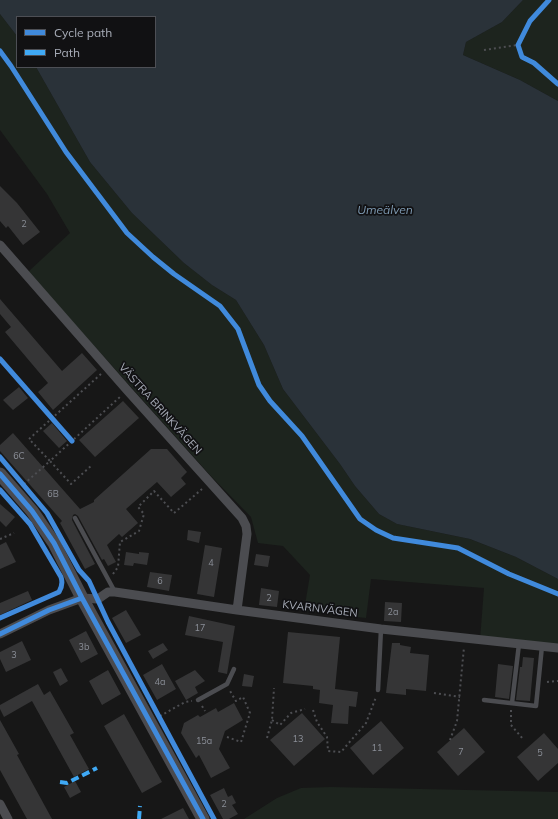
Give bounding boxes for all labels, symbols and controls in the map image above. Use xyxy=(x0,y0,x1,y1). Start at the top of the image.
legend xyxy=(16,16,156,68)
text: Cycle path xyxy=(54,25,112,40)
text: Path xyxy=(54,45,80,60)
water label: Umeälven xyxy=(357,203,413,217)
house number: 2 xyxy=(21,219,27,229)
street label: VÄSTRA BRINKVÄGEN xyxy=(116,361,204,457)
house number: 6C xyxy=(13,451,25,461)
house number: 6B xyxy=(47,489,59,499)
house number: 4 xyxy=(208,558,214,568)
house number: 6 xyxy=(157,576,163,586)
house number: 2 xyxy=(266,593,272,603)
street label: KVARNVÄGEN xyxy=(282,598,358,620)
house number: 2a xyxy=(388,607,398,617)
house number: 17 xyxy=(195,623,205,633)
house number: 3b xyxy=(79,642,89,652)
house number: 3 xyxy=(11,650,17,660)
house number: 4a xyxy=(155,677,165,687)
house number: 13 xyxy=(293,734,303,744)
house number: 15a xyxy=(196,736,212,746)
house number: 11 xyxy=(372,743,382,753)
house number: 7 xyxy=(458,747,464,757)
house number: 5 xyxy=(537,748,543,758)
house number: 2 xyxy=(221,799,227,809)

